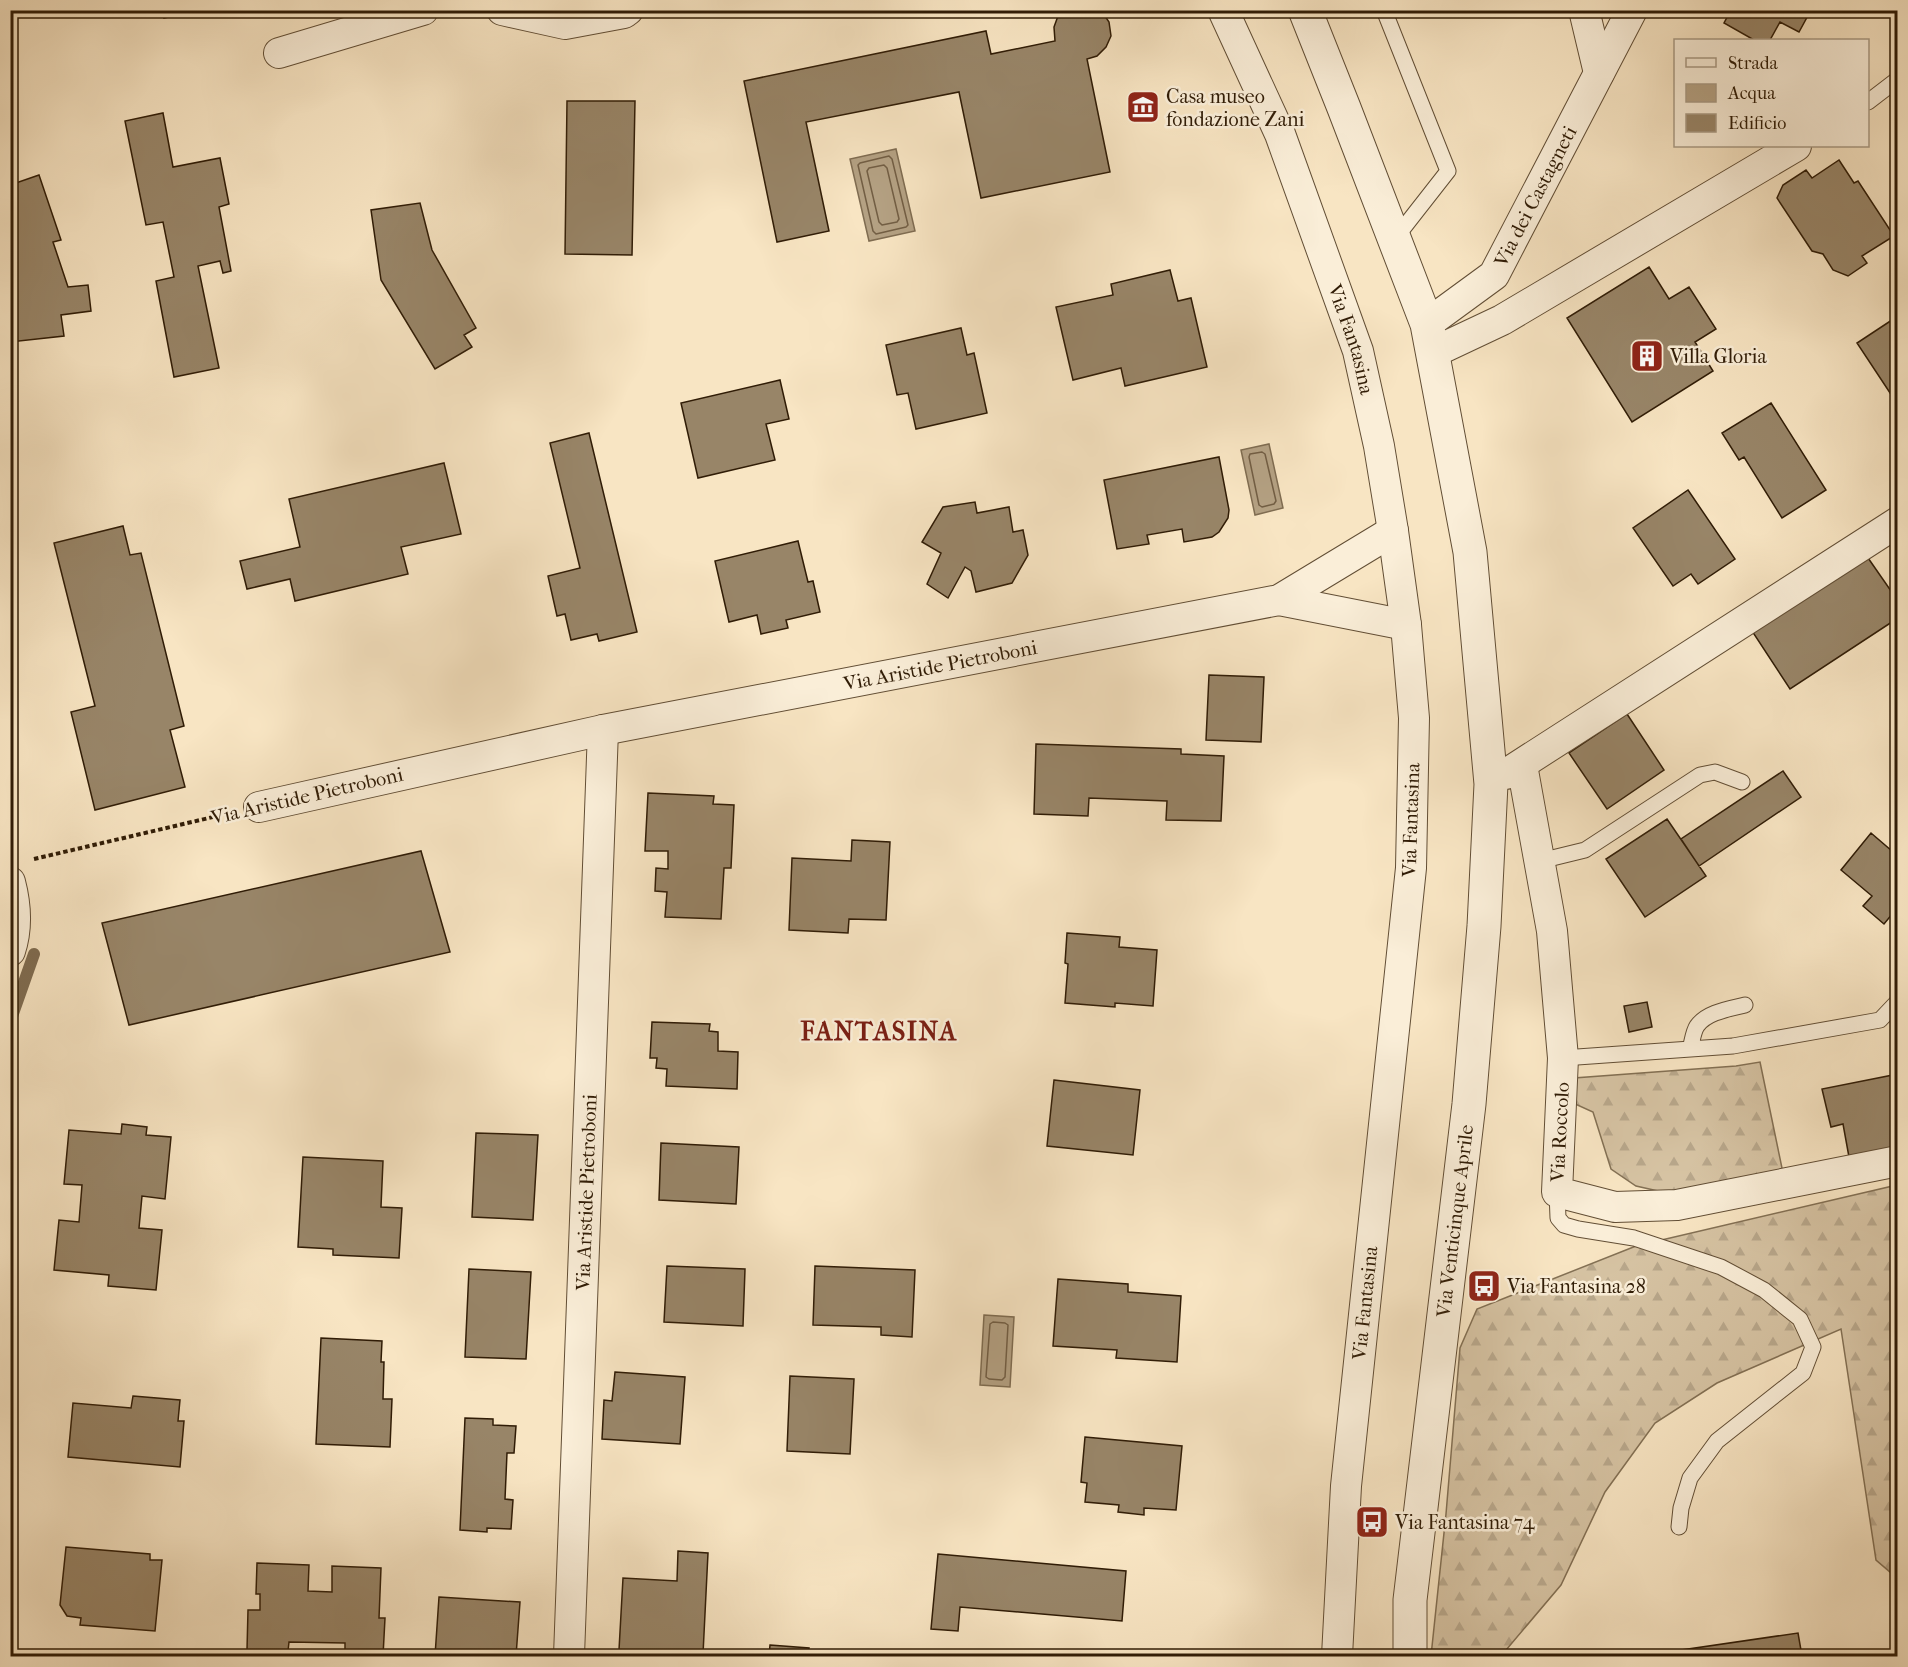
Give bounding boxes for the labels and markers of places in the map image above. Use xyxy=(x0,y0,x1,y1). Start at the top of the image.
place label: Casa museo fondazione Zani xyxy=(1166,85,1305,131)
museum icon: Casa museo fondazione Zani xyxy=(1125,89,1161,125)
building icon: Villa Gloria xyxy=(1629,338,1665,374)
place label: Villa Gloria xyxy=(1669,345,1767,368)
bus stop icon: Via Fantasina 28 xyxy=(1466,1268,1502,1304)
place label: Via Fantasina 28 xyxy=(1506,1275,1646,1298)
bus stop icon: Via Fantasina 74 xyxy=(1354,1504,1390,1540)
place label: Via Fantasina 74 xyxy=(1394,1511,1536,1534)

